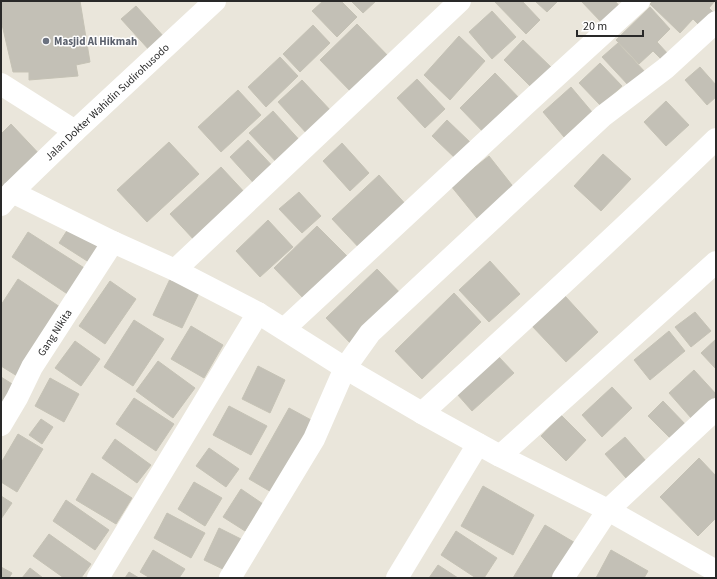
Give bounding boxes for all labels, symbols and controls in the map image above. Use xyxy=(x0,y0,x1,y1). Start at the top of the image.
scale bar xyxy=(577,12,643,38)
text: 20 m xyxy=(583,18,607,35)
place label: Masjid Al Hikmah xyxy=(54,34,137,49)
marker: Masjid Al Hikmah xyxy=(41,36,51,46)
street label: Jalan Dokter Wahidin Sudirohusodo xyxy=(42,40,172,164)
street label: Gang Nikita xyxy=(34,306,75,359)

